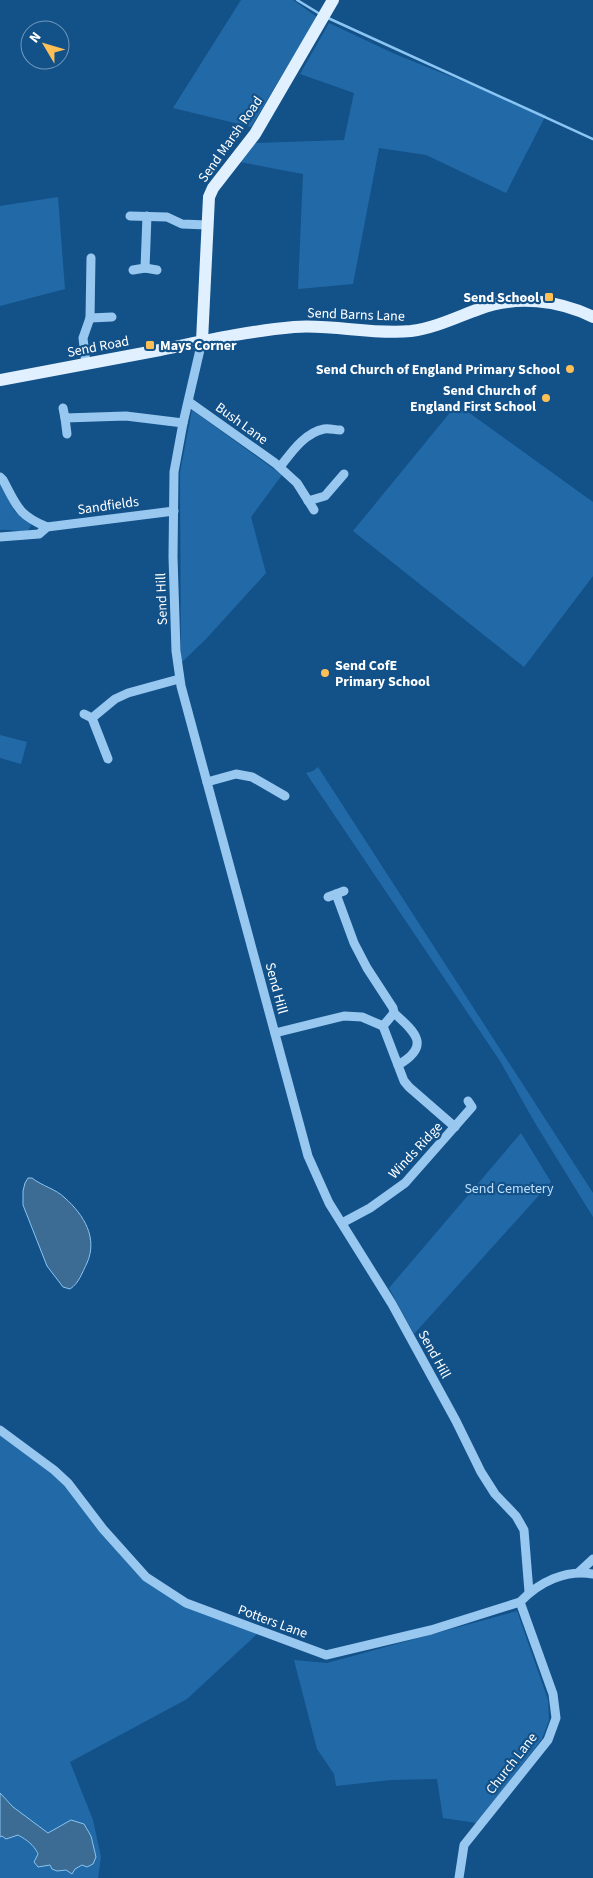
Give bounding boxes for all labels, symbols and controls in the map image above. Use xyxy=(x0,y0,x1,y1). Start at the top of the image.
north arrow xyxy=(20,20,70,70)
text: N xyxy=(25,28,46,47)
street label: Send Marsh Road xyxy=(194,92,268,187)
place label: Send School xyxy=(463,288,539,308)
marker: Send School xyxy=(543,291,555,303)
street label: Send Barns Lane xyxy=(307,303,405,327)
street label: Send Road xyxy=(66,331,131,363)
place label: Mays Corner xyxy=(160,336,237,356)
marker: Mays Corner xyxy=(144,339,156,351)
place label: Send Church of England Primary School xyxy=(316,360,560,380)
marker: Send Church of England Primary School xyxy=(564,363,576,375)
place label: Send Church of England First School xyxy=(410,381,537,417)
marker: Send Church of England First School xyxy=(540,392,552,404)
street label: Bush Lane xyxy=(211,398,272,450)
street label: Sandfields xyxy=(76,492,140,520)
street label: Send Hill xyxy=(151,572,173,625)
place label: Send CofE Primary School xyxy=(335,656,430,692)
marker: Send CofE Primary School xyxy=(319,667,331,679)
street label: Send Hill xyxy=(260,960,293,1017)
street label: Winds Ridge xyxy=(384,1118,447,1184)
park label: Send Cemetery xyxy=(464,1179,554,1199)
street label: Send Hill xyxy=(413,1327,456,1383)
street label: Potters Lane xyxy=(235,1600,310,1644)
street label: Church Lane xyxy=(481,1729,542,1799)

